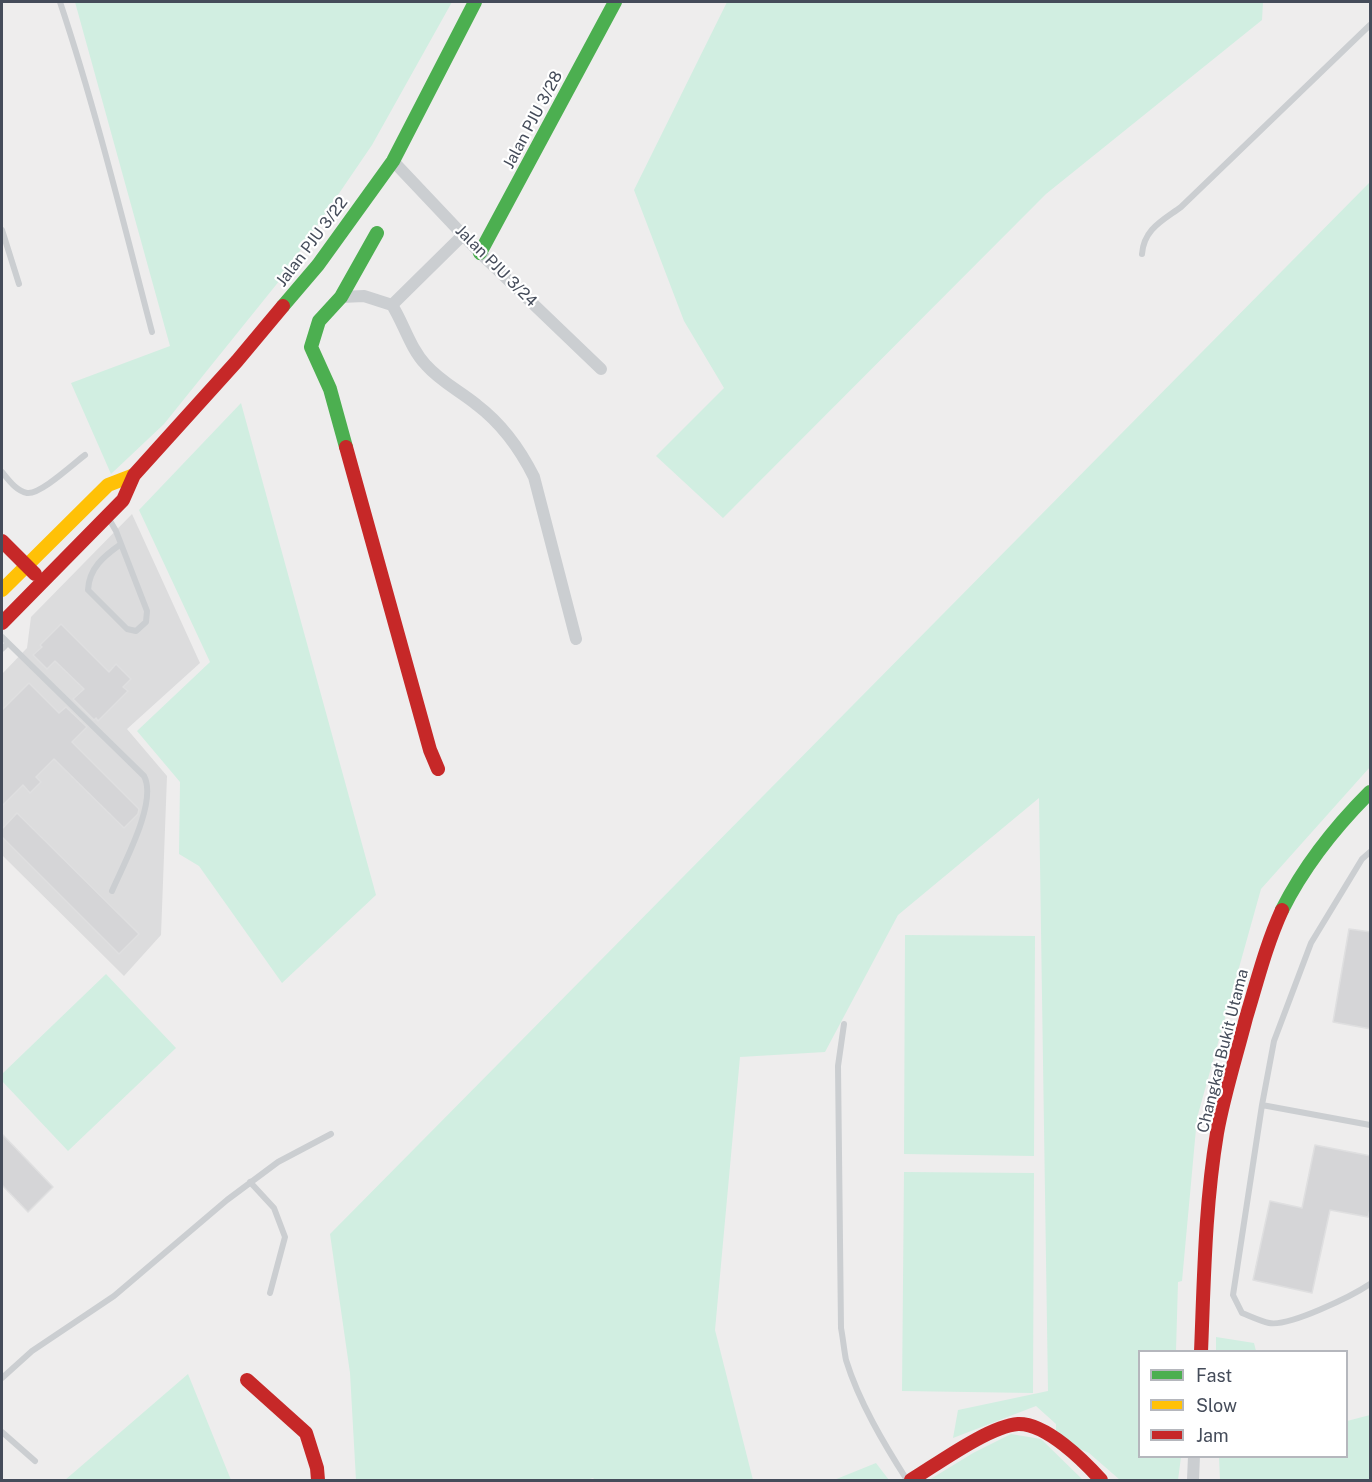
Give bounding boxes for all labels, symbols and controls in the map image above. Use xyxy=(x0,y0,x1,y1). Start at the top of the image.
street label: Jalan PJU 3/28 xyxy=(499,68,567,172)
street label: Jalan PJU 3/22 xyxy=(272,193,352,291)
street label: Jalan PJU 3/24 xyxy=(451,221,541,311)
street label: Changkat Bukit Utama xyxy=(1193,967,1253,1135)
legend xyxy=(1138,1350,1348,1458)
text: Fast xyxy=(1196,1365,1232,1386)
text: Slow xyxy=(1196,1395,1237,1416)
text: Jam xyxy=(1196,1425,1229,1446)

